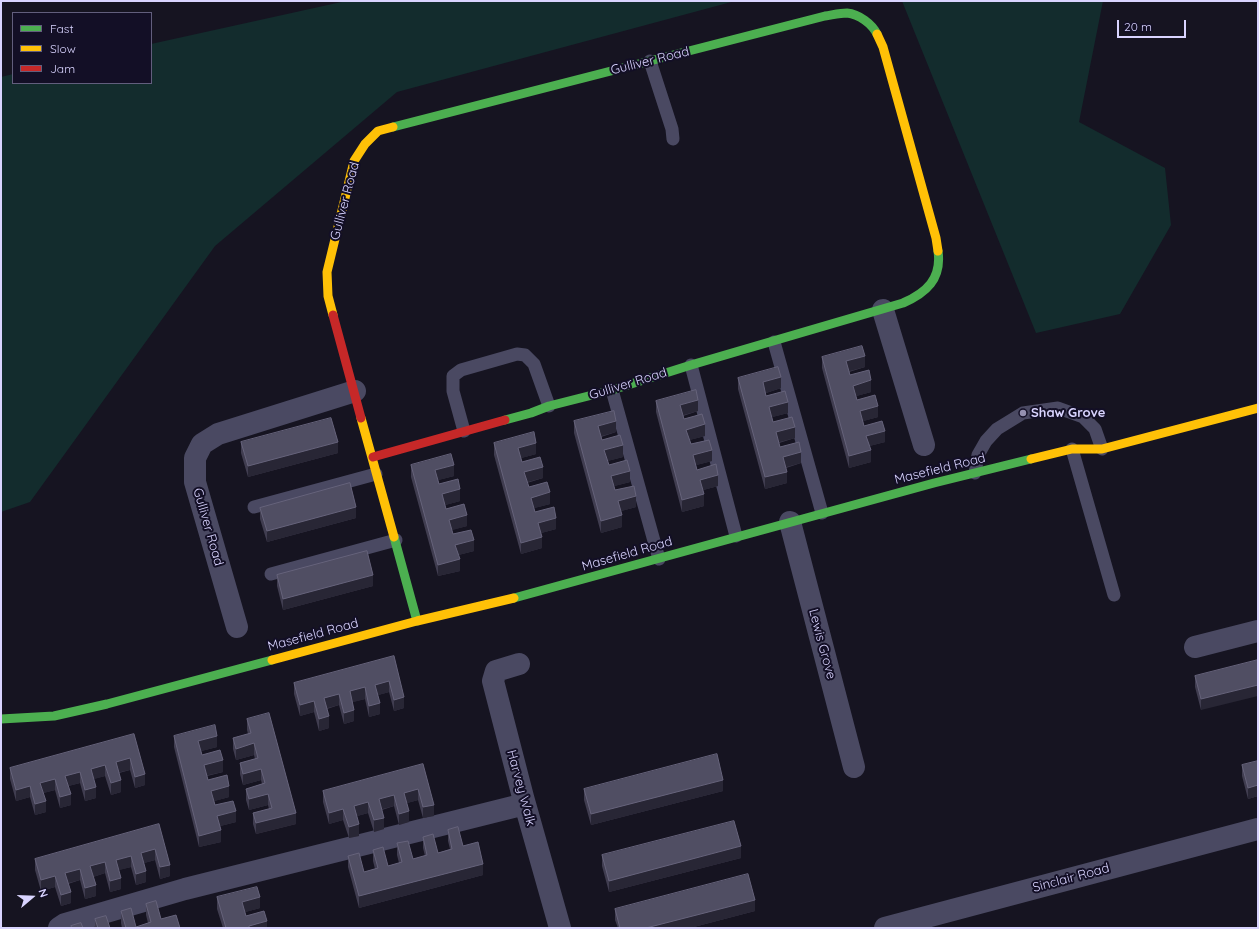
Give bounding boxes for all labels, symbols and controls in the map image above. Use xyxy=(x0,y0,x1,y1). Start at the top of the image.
legend xyxy=(12,12,152,84)
scale bar xyxy=(1119,12,1188,38)
text: 20 m xyxy=(1124,19,1152,34)
text: Fast xyxy=(50,21,74,36)
text: Slow xyxy=(50,41,76,56)
street label: Gulliver Road xyxy=(609,44,691,78)
text: Jam xyxy=(50,61,75,76)
street label: Gulliver Road xyxy=(327,160,363,242)
street label: Gulliver Road xyxy=(587,365,669,403)
place label: Shaw Grove xyxy=(1031,405,1105,421)
marker: Shaw Grove xyxy=(1018,408,1028,418)
street label: Masefield Road xyxy=(893,450,987,488)
street label: Gulliver Road xyxy=(189,486,227,568)
street label: Masefield Road xyxy=(580,534,674,574)
street label: Lewis Grove xyxy=(805,607,839,681)
street label: Masefield Road xyxy=(266,615,360,655)
street label: Harvey Walk xyxy=(503,748,539,828)
street label: Sinclair Road xyxy=(1031,860,1111,896)
north arrow xyxy=(12,877,52,917)
text: N xyxy=(35,887,51,899)

